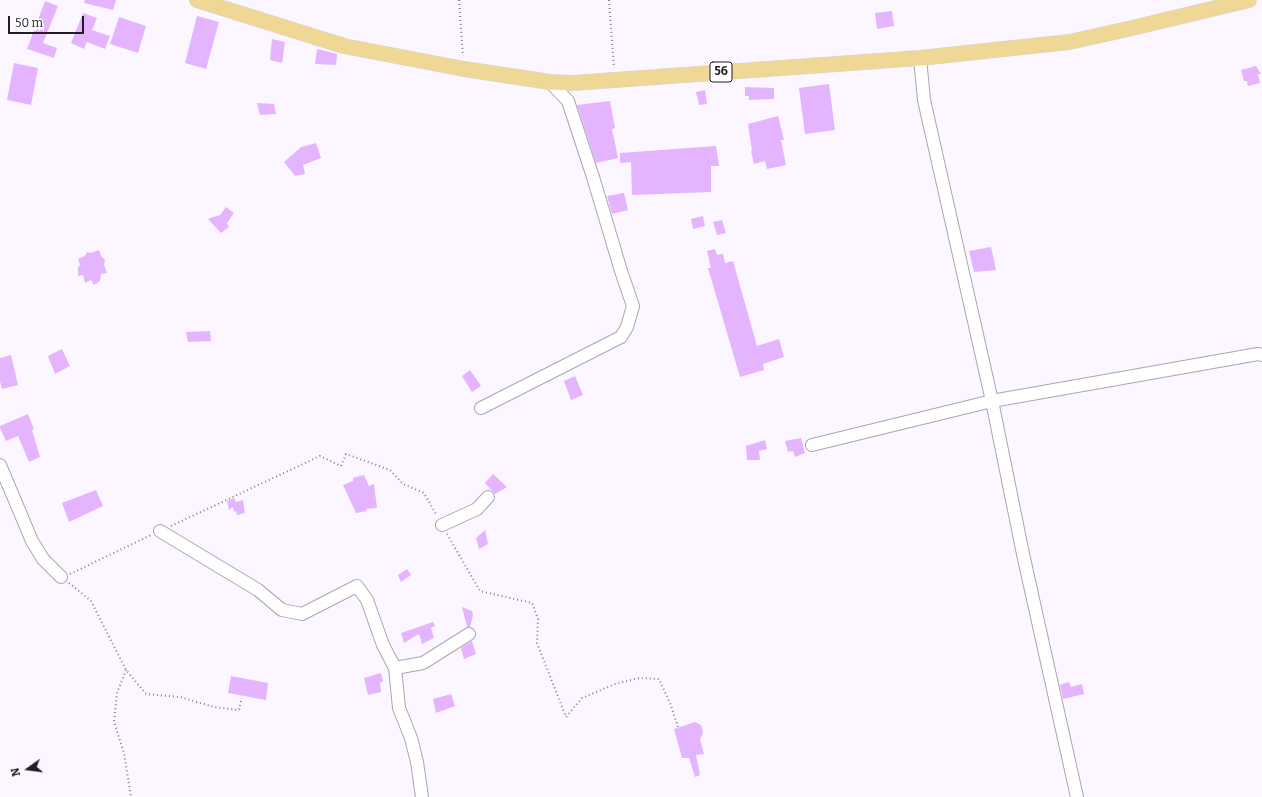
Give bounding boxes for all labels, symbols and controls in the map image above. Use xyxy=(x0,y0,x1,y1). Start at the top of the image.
scale bar xyxy=(10,8,86,34)
text: 50 m xyxy=(15,16,43,30)
road number: 56 xyxy=(710,62,732,82)
north arrow xyxy=(8,749,48,789)
text: N xyxy=(9,766,23,778)

